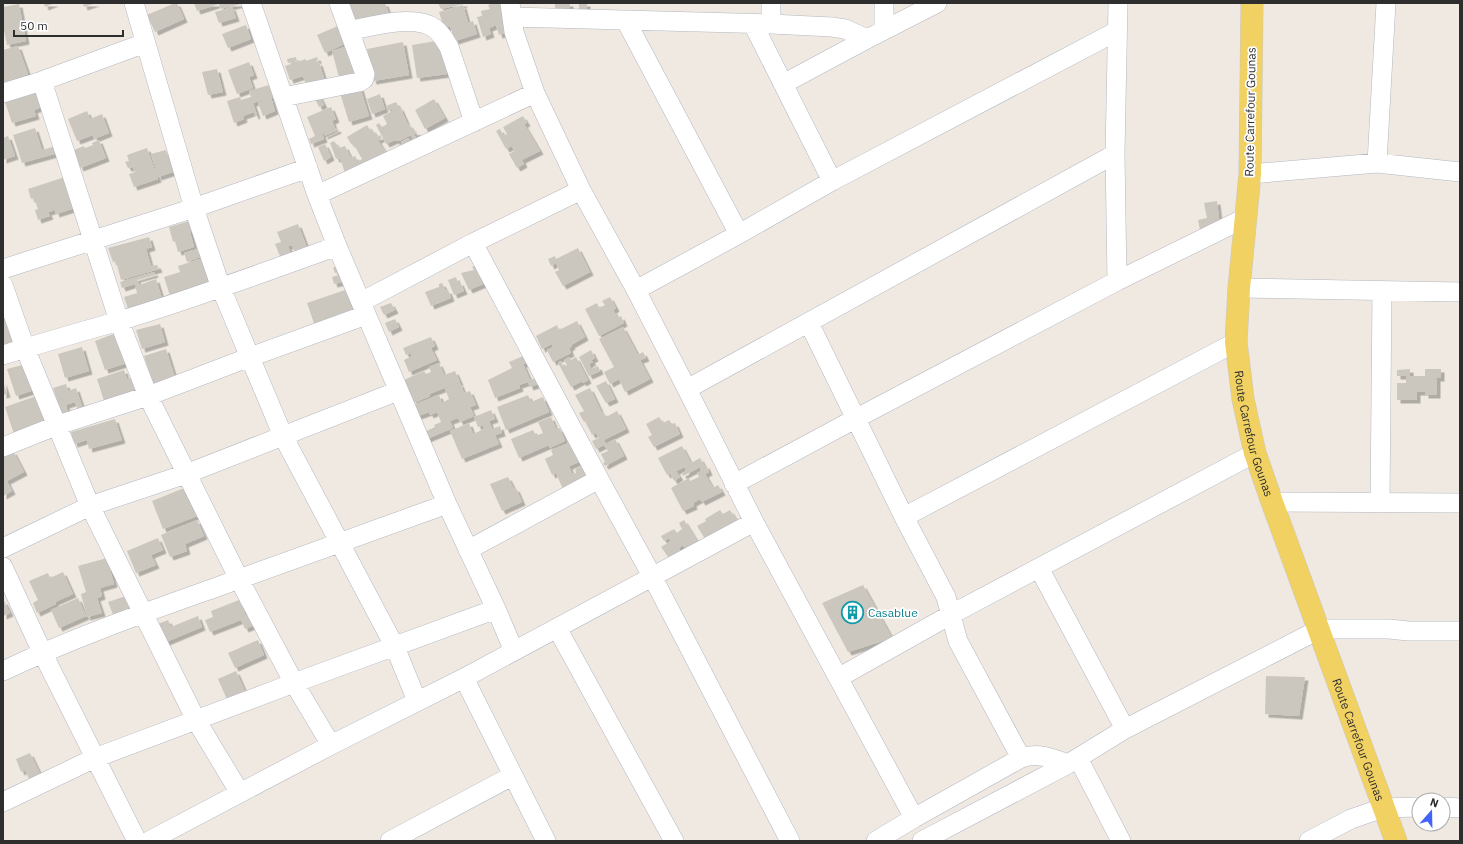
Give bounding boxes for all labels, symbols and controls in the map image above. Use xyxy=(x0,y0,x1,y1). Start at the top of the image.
scale bar xyxy=(14,12,123,38)
text: 50 m xyxy=(20,18,48,33)
street label: Route Carrefour Gounas xyxy=(1241,47,1259,177)
street label: Route Carrefour Gounas xyxy=(1232,369,1277,499)
building icon: Casablue xyxy=(840,599,866,625)
place label: Casablue xyxy=(868,605,918,620)
street label: Route Carrefour Gounas xyxy=(1330,676,1388,803)
north arrow xyxy=(1411,792,1451,832)
text: N xyxy=(1428,795,1441,811)

